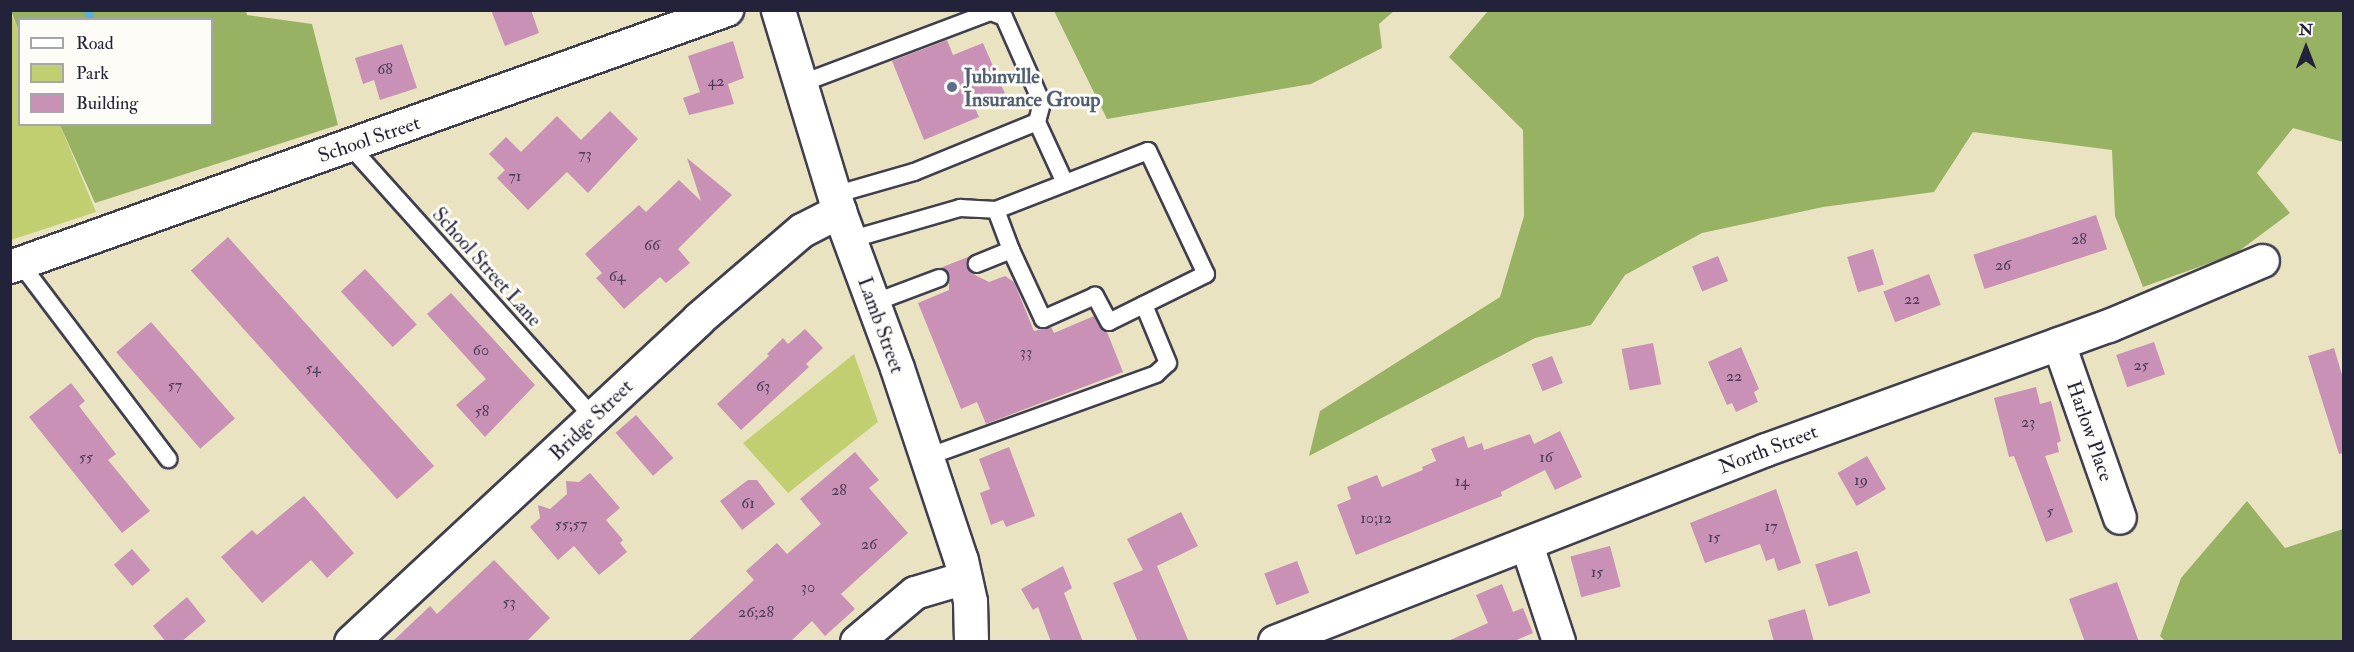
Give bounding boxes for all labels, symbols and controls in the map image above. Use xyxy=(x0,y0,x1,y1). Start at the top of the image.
legend xyxy=(18,18,213,126)
north arrow xyxy=(2276,18,2336,78)
text: N xyxy=(2299,20,2313,40)
text: Road xyxy=(76,32,114,55)
house number: 68 xyxy=(377,59,393,79)
text: Park xyxy=(76,62,109,85)
place label: Jubinville Insurance Group xyxy=(964,64,1100,111)
house number: 42 xyxy=(708,71,724,91)
marker: Jubinville Insurance Group xyxy=(945,80,959,94)
text: Building xyxy=(76,92,138,115)
street label: School Street xyxy=(315,110,423,168)
house number: 73 xyxy=(578,144,592,164)
house number: 71 xyxy=(508,166,522,186)
street label: School Street Lane xyxy=(427,203,547,331)
house number: 28 xyxy=(2071,229,2087,249)
house number: 66 xyxy=(644,235,660,255)
house number: 26 xyxy=(1995,255,2011,275)
house number: 64 xyxy=(609,266,625,286)
street label: Lamb Street xyxy=(853,274,909,376)
house number: 22 xyxy=(1904,289,1920,309)
house number: 60 xyxy=(473,340,489,360)
house number: 33 xyxy=(1020,342,1032,362)
house number: 25 xyxy=(2133,355,2149,375)
house number: 54 xyxy=(305,358,321,378)
house number: 22 xyxy=(1726,366,1742,386)
house number: 57 xyxy=(168,375,182,395)
street label: Bridge Street xyxy=(544,375,638,465)
house number: 63 xyxy=(756,376,770,396)
street label: Harlow Place xyxy=(2062,378,2118,484)
house number: 58 xyxy=(475,401,489,421)
house number: 23 xyxy=(2021,412,2035,432)
street label: North Street xyxy=(1715,419,1821,479)
house number: 55 xyxy=(79,447,93,467)
house number: 16 xyxy=(1539,447,1553,467)
house number: 19 xyxy=(1854,470,1868,490)
house number: 14 xyxy=(1455,471,1469,491)
house number: 28 xyxy=(831,480,847,500)
house number: 61 xyxy=(741,493,755,513)
house number: 5 xyxy=(2046,501,2054,521)
house number: 10;12 xyxy=(1360,508,1392,528)
house number: 55;57 xyxy=(555,514,587,534)
house number: 17 xyxy=(1764,516,1778,536)
house number: 15 xyxy=(1708,527,1720,547)
house number: 26 xyxy=(861,534,877,554)
house number: 15 xyxy=(1591,562,1603,582)
house number: 30 xyxy=(801,577,815,597)
house number: 53 xyxy=(502,592,516,612)
house number: 26;28 xyxy=(738,602,774,622)

